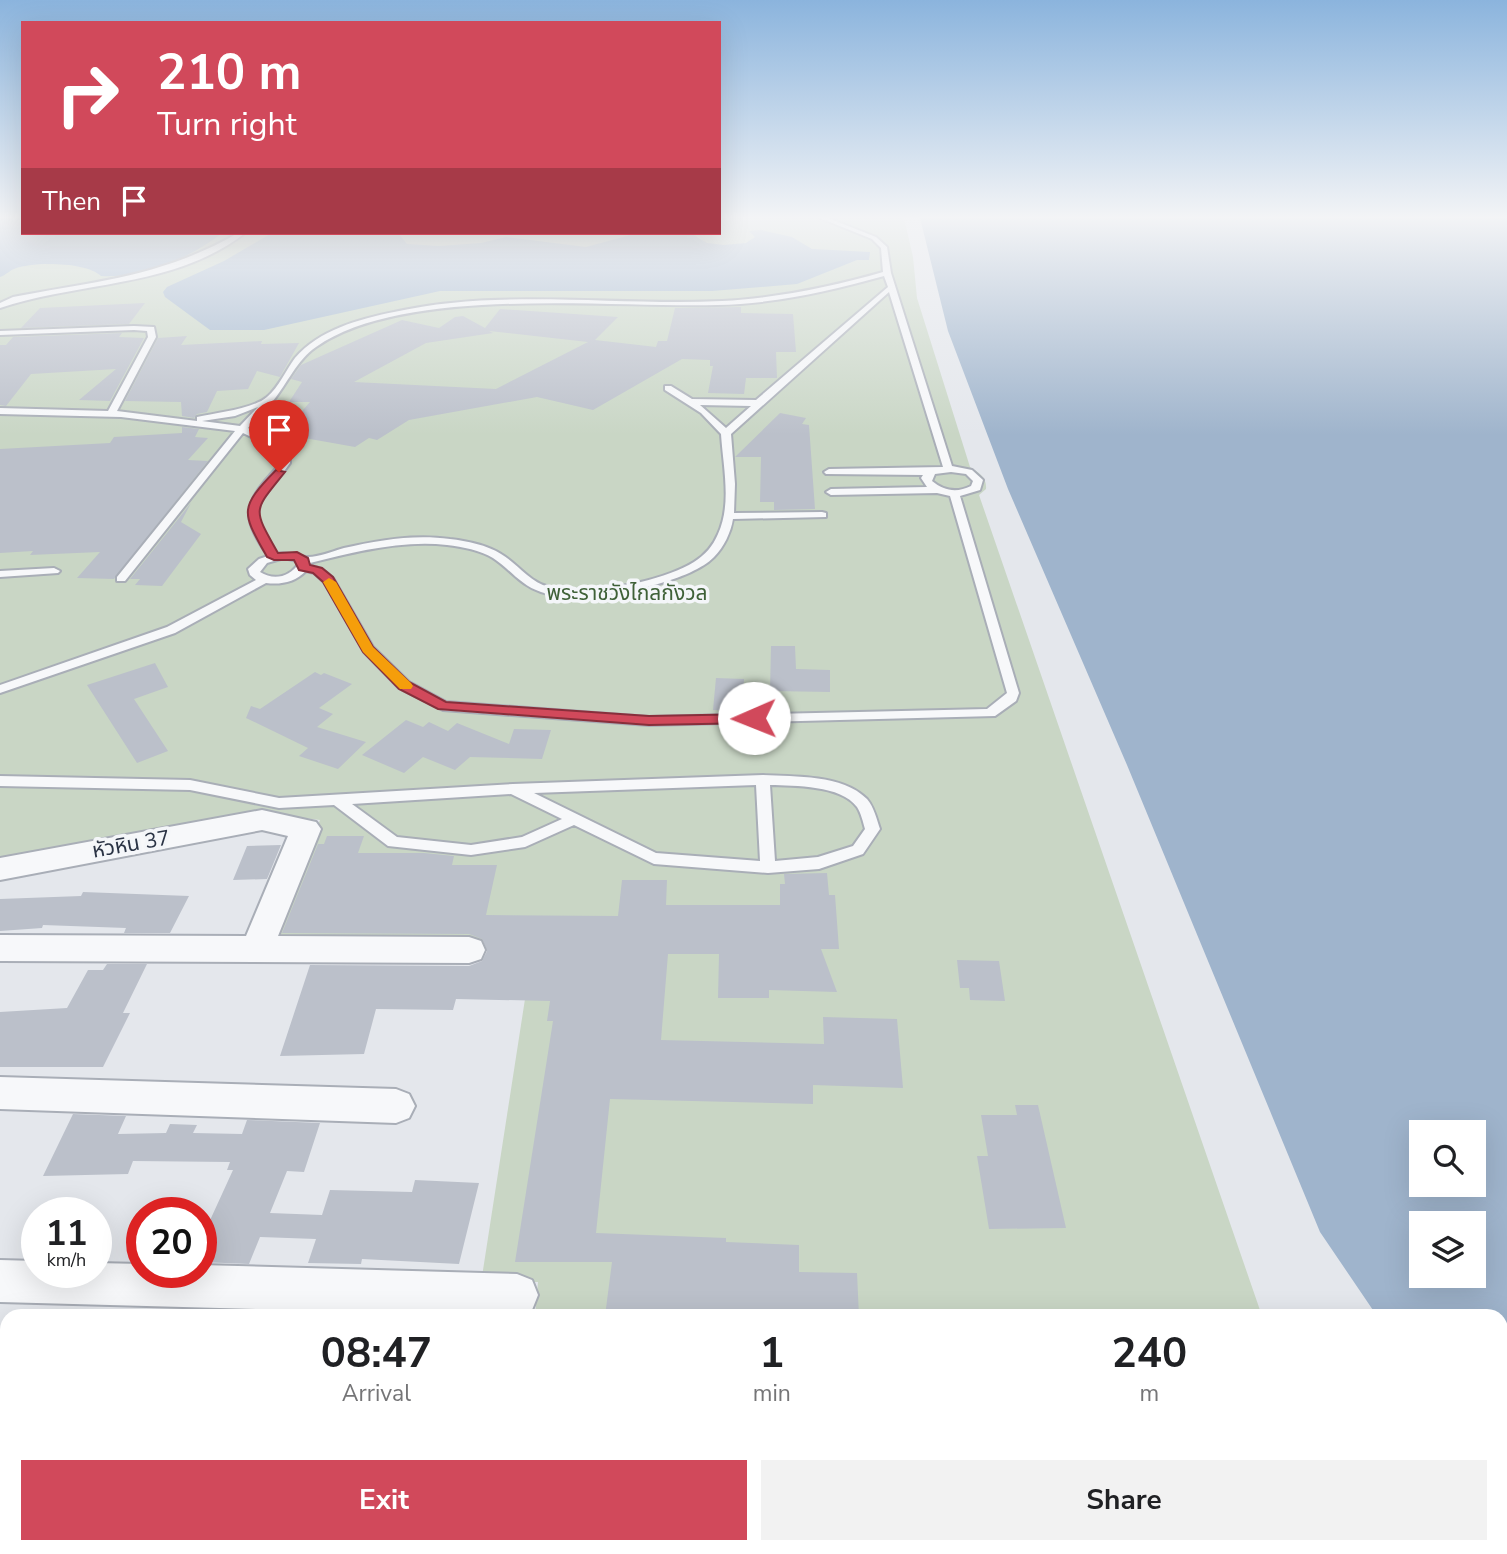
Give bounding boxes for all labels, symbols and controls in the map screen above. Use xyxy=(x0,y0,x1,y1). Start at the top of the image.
text: 210 m xyxy=(157,39,301,106)
icon: right xyxy=(42,49,133,140)
text: Turn right xyxy=(157,103,297,146)
icon: arrive xyxy=(115,182,153,220)
text: Then xyxy=(42,184,101,219)
pin xyxy=(249,400,309,472)
icon: arrive xyxy=(260,411,298,449)
park label: พระราชวังไกลกังวล xyxy=(546,579,708,607)
position arrow xyxy=(717,681,791,755)
street label: หัวหิน 37 xyxy=(90,823,172,865)
map controls xyxy=(1409,1120,1486,1288)
button: search xyxy=(1409,1120,1486,1197)
speed limit sign: 20 xyxy=(126,1197,217,1288)
text: 11 xyxy=(45,1210,88,1257)
button: layers xyxy=(1409,1211,1486,1288)
text: km/h xyxy=(47,1248,86,1272)
text: 08:47 xyxy=(321,1325,432,1382)
text: 1 xyxy=(759,1325,784,1382)
text: 240 xyxy=(1112,1325,1187,1382)
text: Arrival xyxy=(342,1378,411,1409)
text: min xyxy=(753,1378,791,1409)
text: m xyxy=(1140,1378,1159,1409)
button: Exit xyxy=(21,1460,747,1540)
button: Share xyxy=(761,1460,1487,1540)

